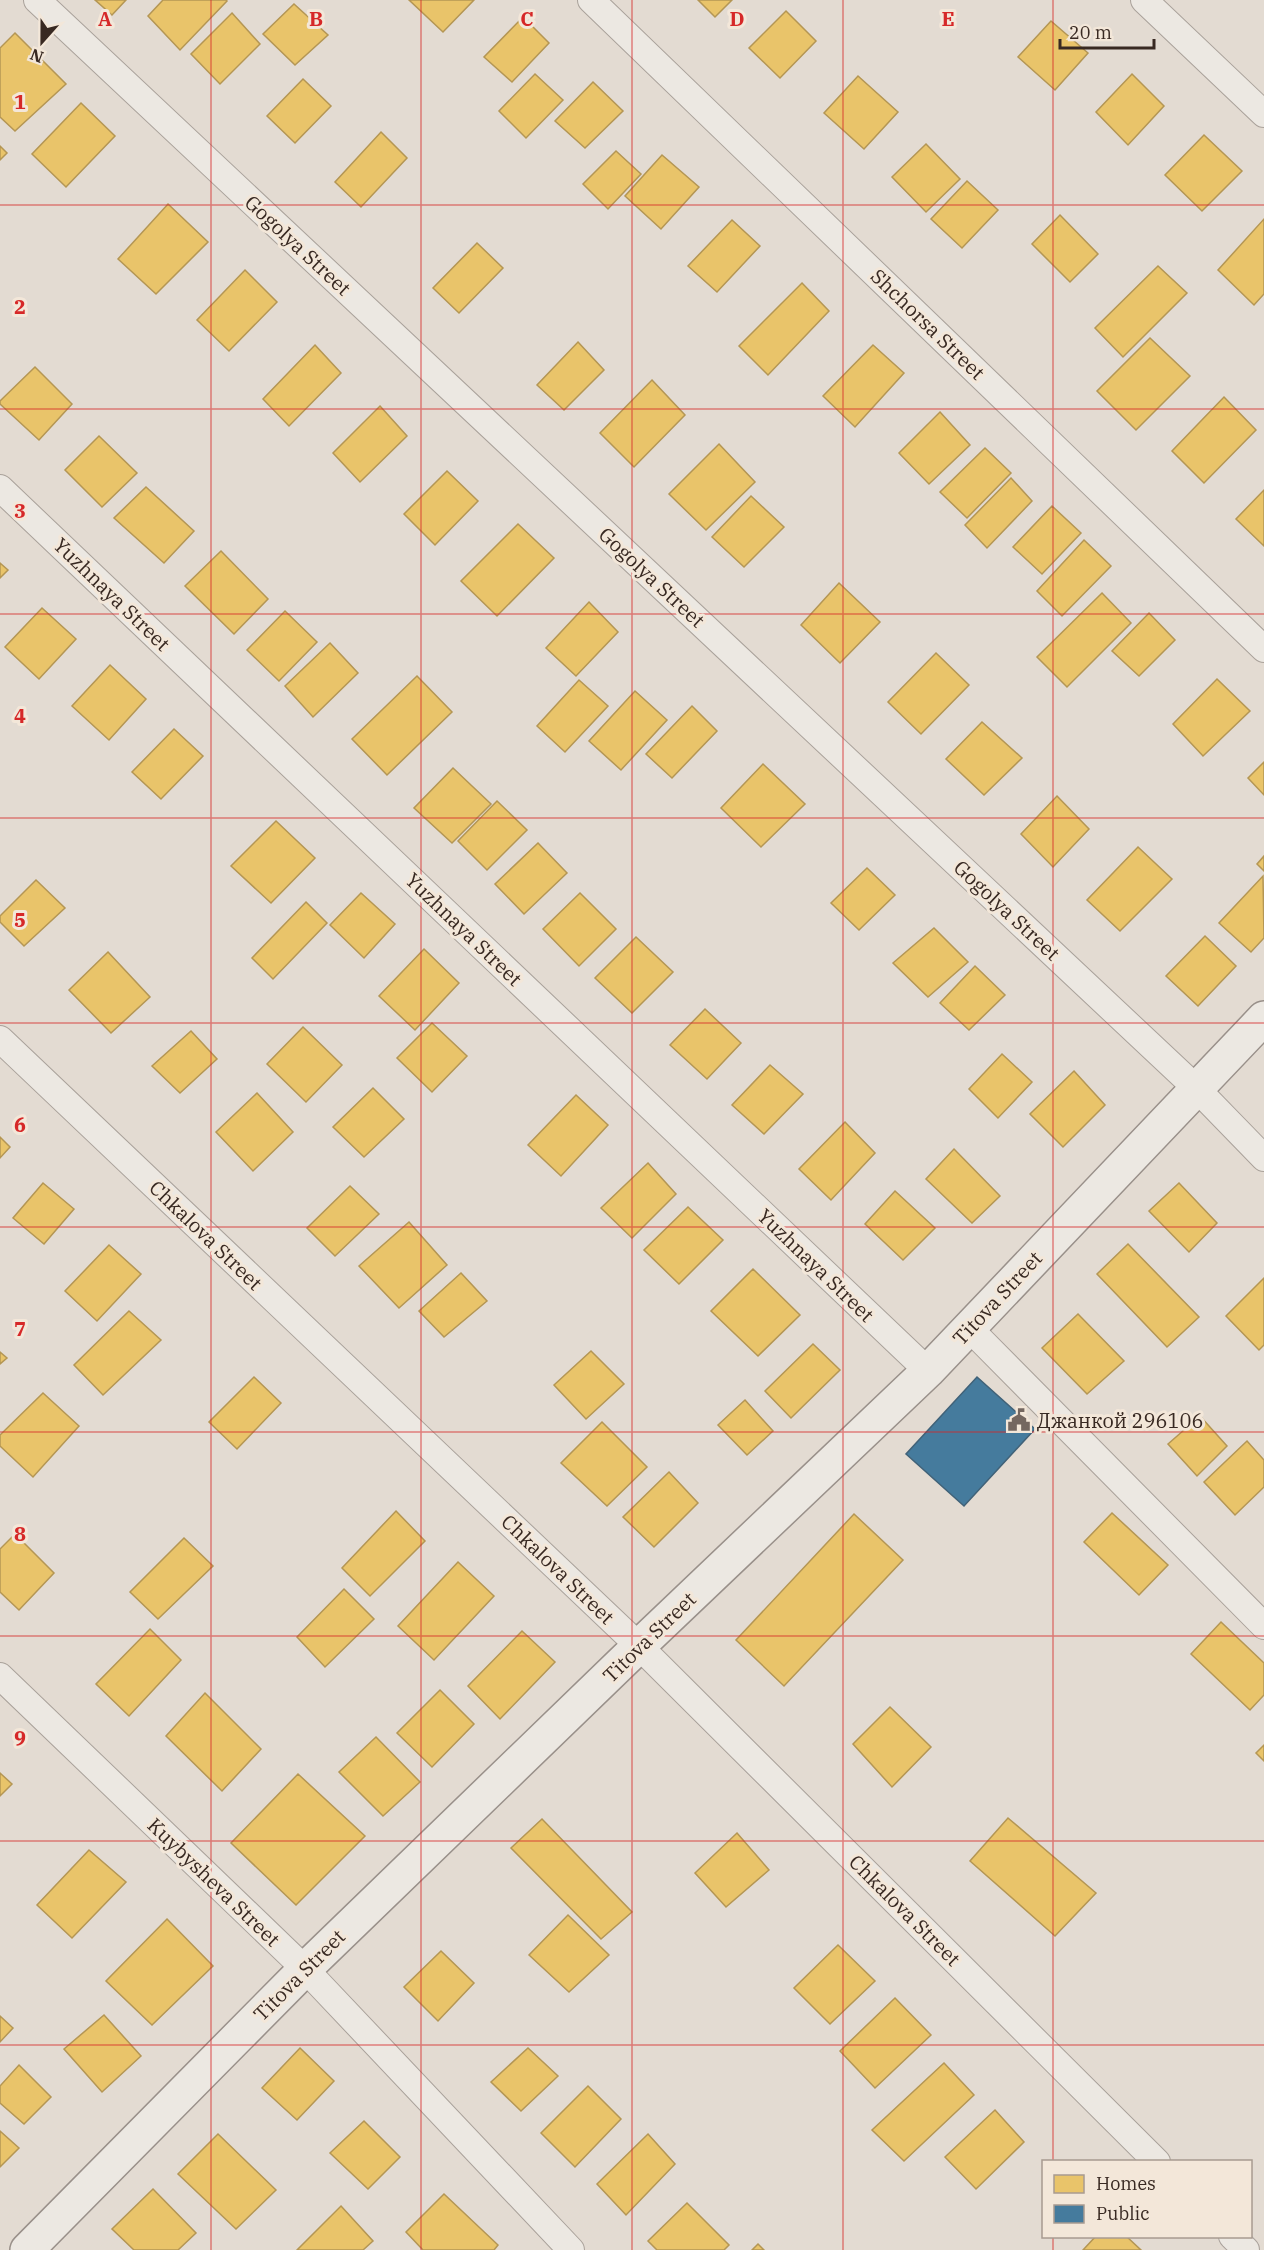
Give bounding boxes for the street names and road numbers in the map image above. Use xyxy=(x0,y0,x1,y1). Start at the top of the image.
street label: Gogolya Street xyxy=(239,189,357,301)
street label: Shchorsa Street xyxy=(865,263,991,385)
street label: Gogolya Street xyxy=(593,521,711,633)
street label: Yuzhnaya Street xyxy=(48,531,176,657)
street label: Gogolya Street xyxy=(948,854,1066,966)
street label: Yuzhnaya Street xyxy=(400,866,528,992)
street label: Chkalova Street xyxy=(144,1174,268,1296)
street label: Yuzhnaya Street xyxy=(752,1202,880,1328)
street label: Titova Street xyxy=(946,1245,1048,1351)
street label: Chkalova Street xyxy=(496,1508,620,1630)
street label: Titova Street xyxy=(597,1586,701,1688)
street label: Kuybysheva Street xyxy=(142,1812,286,1952)
street label: Chkalova Street xyxy=(843,1848,967,1972)
street label: Titova Street xyxy=(247,1923,351,2027)

